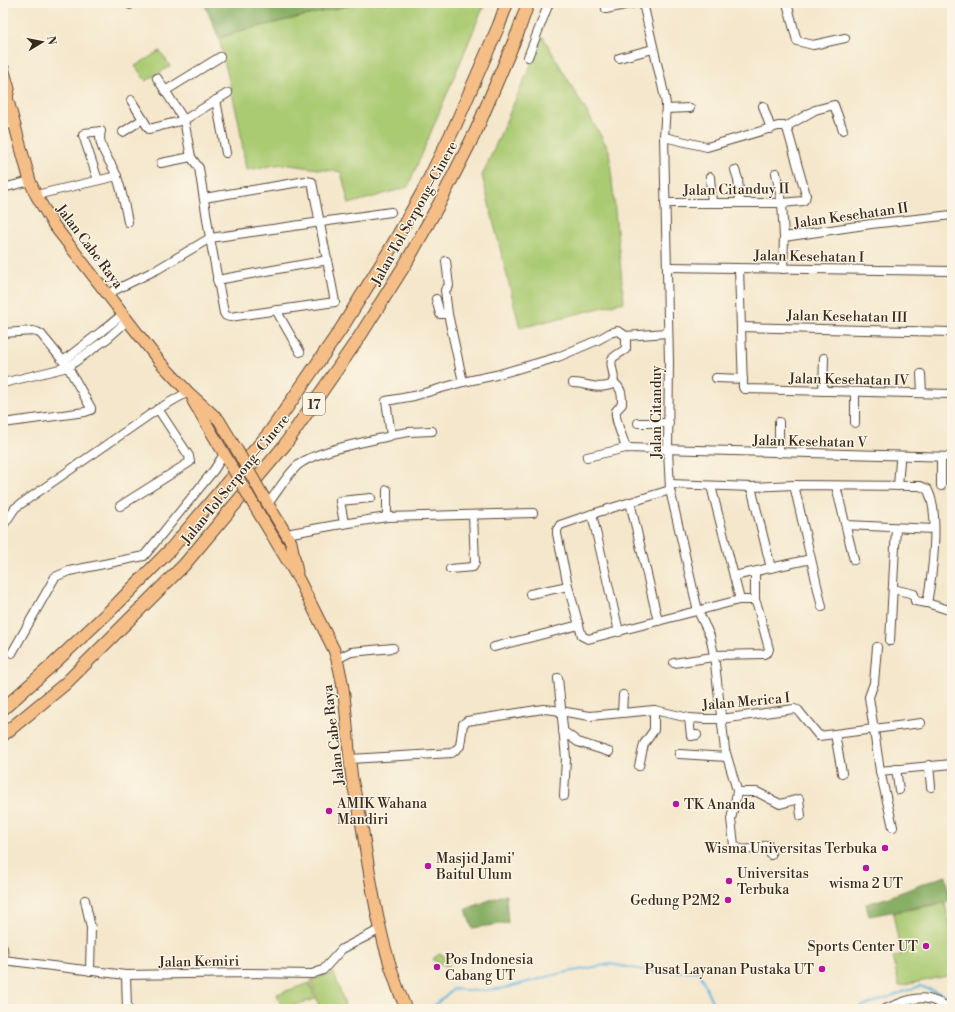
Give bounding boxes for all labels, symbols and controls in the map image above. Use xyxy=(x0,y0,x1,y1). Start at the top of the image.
north arrow xyxy=(22,22,62,62)
text: N xyxy=(43,35,59,46)
street label: Jalan Tol Serpong–Cinere xyxy=(367,138,462,290)
street label: Jalan Citanduy II xyxy=(682,180,790,200)
street label: Jalan Kesehatan II xyxy=(792,199,910,233)
street label: Jalan Cabe Raya xyxy=(51,200,127,293)
street label: Jalan Kesehatan I xyxy=(753,247,865,267)
street label: Jalan Kesehatan III xyxy=(785,307,908,327)
street label: Jalan Citanduy xyxy=(648,365,666,459)
street label: Jalan Kesehatan IV xyxy=(788,370,910,390)
road number: 17 xyxy=(303,393,325,415)
street label: Jalan Tol Serpong–Cinere xyxy=(177,411,294,549)
street label: Jalan Kesehatan V xyxy=(751,432,869,452)
street label: Jalan Cabe Raya xyxy=(319,683,349,787)
street label: Jalan Merica I xyxy=(700,689,791,715)
place label: AMIK Wahana Mandiri xyxy=(336,795,428,829)
place label: TK Ananda xyxy=(684,796,756,814)
marker: TK Ananda xyxy=(671,799,681,809)
marker: AMIK Wahana Mandiri xyxy=(324,806,334,816)
place label: Wisma Universitas Terbuka xyxy=(704,840,878,858)
marker: Wisma Universitas Terbuka xyxy=(880,843,890,853)
place label: Masjid Jami' Baitul Ulum xyxy=(435,850,515,884)
marker: Masjid Jami' Baitul Ulum xyxy=(423,861,433,871)
marker: wisma 2 UT xyxy=(861,863,871,873)
place label: Universitas Terbuka xyxy=(737,865,809,899)
place label: wisma 2 UT xyxy=(828,875,903,893)
marker: Universitas Terbuka xyxy=(724,876,734,886)
place label: Gedung P2M2 xyxy=(630,892,720,910)
marker: Gedung P2M2 xyxy=(723,895,733,905)
place label: Sports Center UT xyxy=(808,938,918,956)
marker: Sports Center UT xyxy=(921,941,931,951)
place label: Pos Indonesia Cabang UT xyxy=(445,951,534,985)
street label: Jalan Kemiri xyxy=(158,952,240,972)
place label: Pusat Layanan Pustaka UT xyxy=(644,961,814,979)
marker: Pos Indonesia Cabang UT xyxy=(432,962,442,972)
marker: Pusat Layanan Pustaka UT xyxy=(817,964,827,974)

